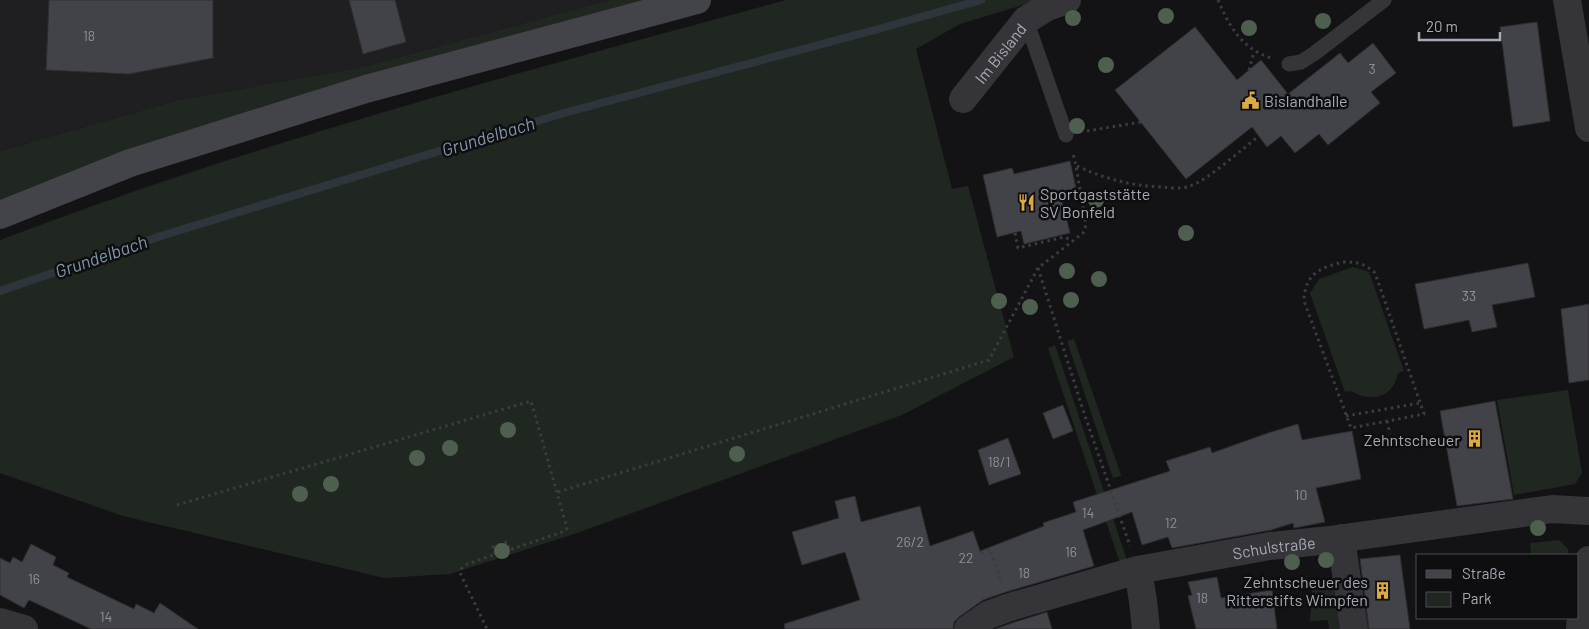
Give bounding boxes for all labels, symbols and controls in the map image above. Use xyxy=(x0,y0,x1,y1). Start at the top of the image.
scale bar xyxy=(1419,10,1500,42)
text: 20 m xyxy=(1426,17,1458,35)
street label: Im Bisland xyxy=(970,19,1030,87)
house number: 18 xyxy=(83,27,95,44)
house number: 3 xyxy=(1368,60,1376,77)
public building icon: Bislandhalle xyxy=(1240,90,1260,110)
place label: Bislandhalle xyxy=(1264,91,1348,110)
water label: Grundelbach xyxy=(439,111,537,161)
place label: Sportgaststätte SV Bonfeld xyxy=(1040,184,1150,221)
restaurant icon: Sportgaststätte SV Bonfeld xyxy=(1016,192,1036,212)
water label: Grundelbach xyxy=(52,230,150,282)
house number: 33 xyxy=(1462,287,1476,304)
building icon: Zehntscheuer xyxy=(1464,429,1484,449)
place label: Zehntscheuer xyxy=(1364,430,1460,449)
house number: 18/1 xyxy=(988,453,1010,470)
house number: 10 xyxy=(1295,486,1307,503)
house number: 14 xyxy=(1082,504,1094,521)
house number: 12 xyxy=(1165,514,1177,531)
street label: Schulstraße xyxy=(1231,532,1316,562)
house number: 26/2 xyxy=(896,533,924,550)
house number: 16 xyxy=(1065,543,1077,560)
house number: 22 xyxy=(958,549,974,566)
legend xyxy=(1416,554,1579,619)
house number: 18 xyxy=(1018,564,1030,581)
text: Straße xyxy=(1462,564,1506,582)
house number: 16 xyxy=(28,570,40,587)
place label: Zehntscheuer des Ritterstifts Wimpfen xyxy=(1226,572,1368,609)
building icon: Zehntscheuer des Ritterstifts Wimpfen xyxy=(1372,580,1392,600)
house number: 18 xyxy=(1196,589,1208,606)
text: Park xyxy=(1462,589,1492,607)
house number: 14 xyxy=(100,608,112,625)

